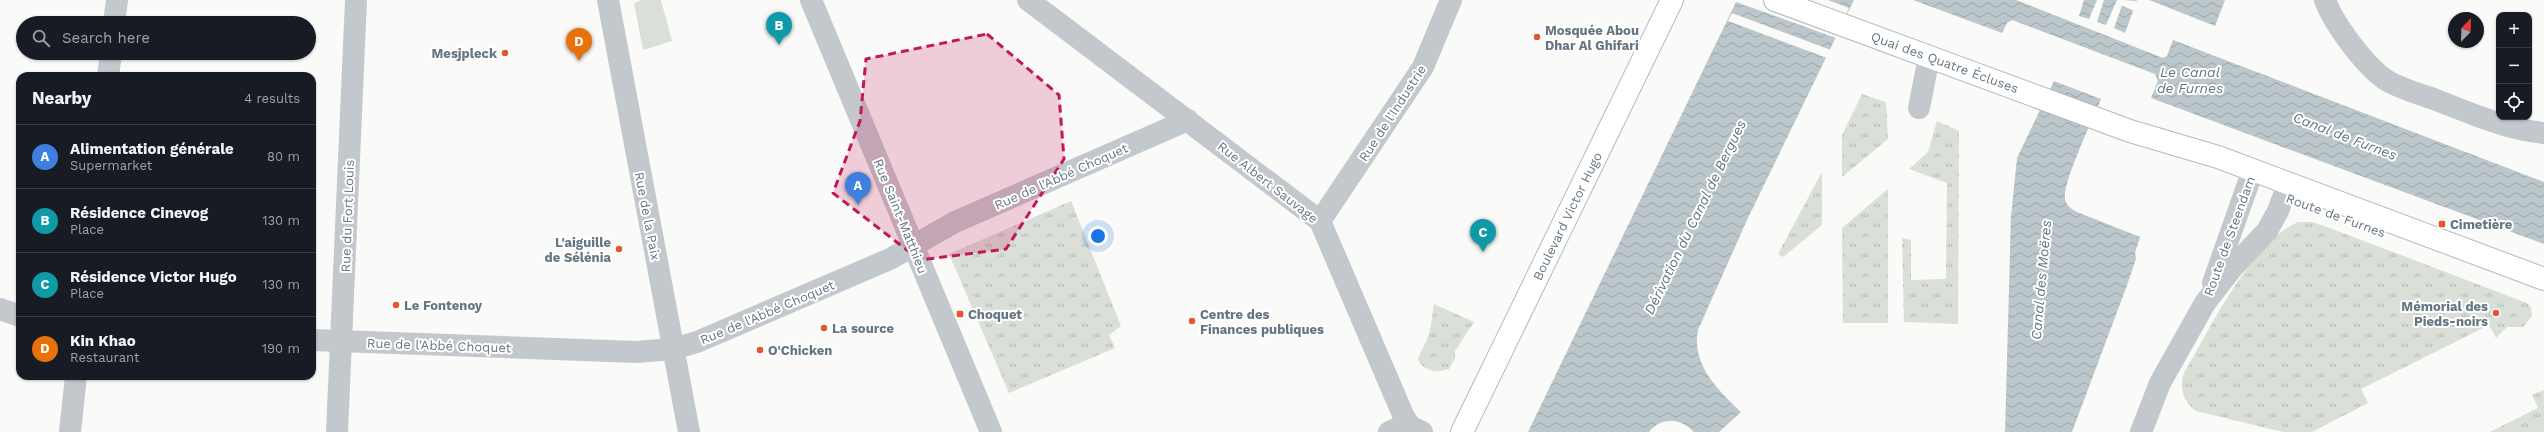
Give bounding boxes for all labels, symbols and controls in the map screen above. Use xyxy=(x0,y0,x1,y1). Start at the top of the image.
pin: B xyxy=(766,12,792,45)
north arrow xyxy=(2448,12,2484,48)
map controls xyxy=(2496,12,2532,120)
button: + xyxy=(2496,12,2532,48)
search box xyxy=(16,16,316,60)
place label: Mosquée Abou Dhar Al Ghifari xyxy=(1545,23,1639,53)
icon: search xyxy=(30,27,52,49)
pin: D xyxy=(566,28,592,61)
street label: Quai des Quatre Écluses xyxy=(1869,28,2021,96)
text: Search here xyxy=(62,29,150,47)
marker: Mosquée Abou Dhar Al Ghifari xyxy=(1532,32,1542,42)
place label: Mesjpleck xyxy=(432,46,498,61)
marker: Mesjpleck xyxy=(500,48,510,58)
button: − xyxy=(2496,48,2532,84)
street label: Rue de l'Industrie xyxy=(1356,62,1429,164)
water label: Le Canal de Furnes xyxy=(2157,64,2223,96)
button: locate xyxy=(2496,84,2532,120)
text: Nearby xyxy=(32,88,91,108)
text: 4 results xyxy=(244,91,300,106)
water label: Canal de Furnes xyxy=(2291,109,2399,163)
water label: Dérivation du Canal de Bergues xyxy=(1641,117,1749,317)
street label: Rue Albert Sauvage xyxy=(1215,139,1321,226)
text: Alimentation générale xyxy=(70,140,234,158)
street label: Rue de l'Abbé Choquet xyxy=(992,140,1131,213)
text: A xyxy=(41,149,49,164)
text: 80 m xyxy=(267,149,300,164)
street label: Boulevard Victor Hugo xyxy=(1530,149,1605,283)
street label: Rue Saint-Matthieu xyxy=(871,157,930,276)
text: Supermarket xyxy=(70,158,152,173)
street label: Rue du Fort Louis xyxy=(338,159,357,273)
street label: Rue de la Paix xyxy=(632,171,663,262)
pin: A xyxy=(845,172,871,205)
street label: Route de Steendam xyxy=(2201,174,2258,298)
street label: Route de Furnes xyxy=(2284,190,2388,240)
text: Résidence Cinevog xyxy=(70,204,208,222)
text: B xyxy=(41,213,49,228)
text: 130 m xyxy=(262,213,300,228)
place label: Cimetière xyxy=(2450,217,2513,232)
pin: C xyxy=(1470,219,1496,252)
water label: Canal des Moëres xyxy=(2028,219,2054,341)
marker: Cimetière xyxy=(2437,219,2447,229)
text: Place xyxy=(70,222,104,237)
your location xyxy=(1088,226,1108,246)
place label: L'aiguille de Sélénia xyxy=(545,235,611,265)
marker: L'aiguille de Sélénia xyxy=(614,244,624,254)
text: Résidence Victor Hugo xyxy=(70,268,237,286)
text: C xyxy=(41,277,49,292)
text: 130 m xyxy=(262,277,300,292)
street label: Rue de l'Abbé Choquet xyxy=(698,277,837,348)
text: Place xyxy=(70,286,104,301)
place label: Le Fontenoy xyxy=(404,298,483,313)
place label: Mémorial des Pieds-noirs xyxy=(2401,299,2488,329)
marker: Le Fontenoy xyxy=(391,300,401,310)
place label: Choquet xyxy=(968,307,1022,322)
place label: Centre des Finances publiques xyxy=(1200,307,1324,337)
marker: Mémorial des Pieds-noirs xyxy=(2491,308,2501,318)
marker: Choquet xyxy=(955,309,965,319)
marker: Centre des Finances publiques xyxy=(1187,316,1197,326)
place label: La source xyxy=(832,321,895,336)
marker: La source xyxy=(819,323,829,333)
text: Kin Khao xyxy=(70,332,136,350)
street label: Rue de l'Abbé Choquet xyxy=(367,335,512,356)
text: D xyxy=(40,341,50,356)
text: 190 m xyxy=(262,341,300,356)
place label: O'Chicken xyxy=(768,343,832,358)
marker: O'Chicken xyxy=(755,345,765,355)
text: Restaurant xyxy=(70,350,140,365)

